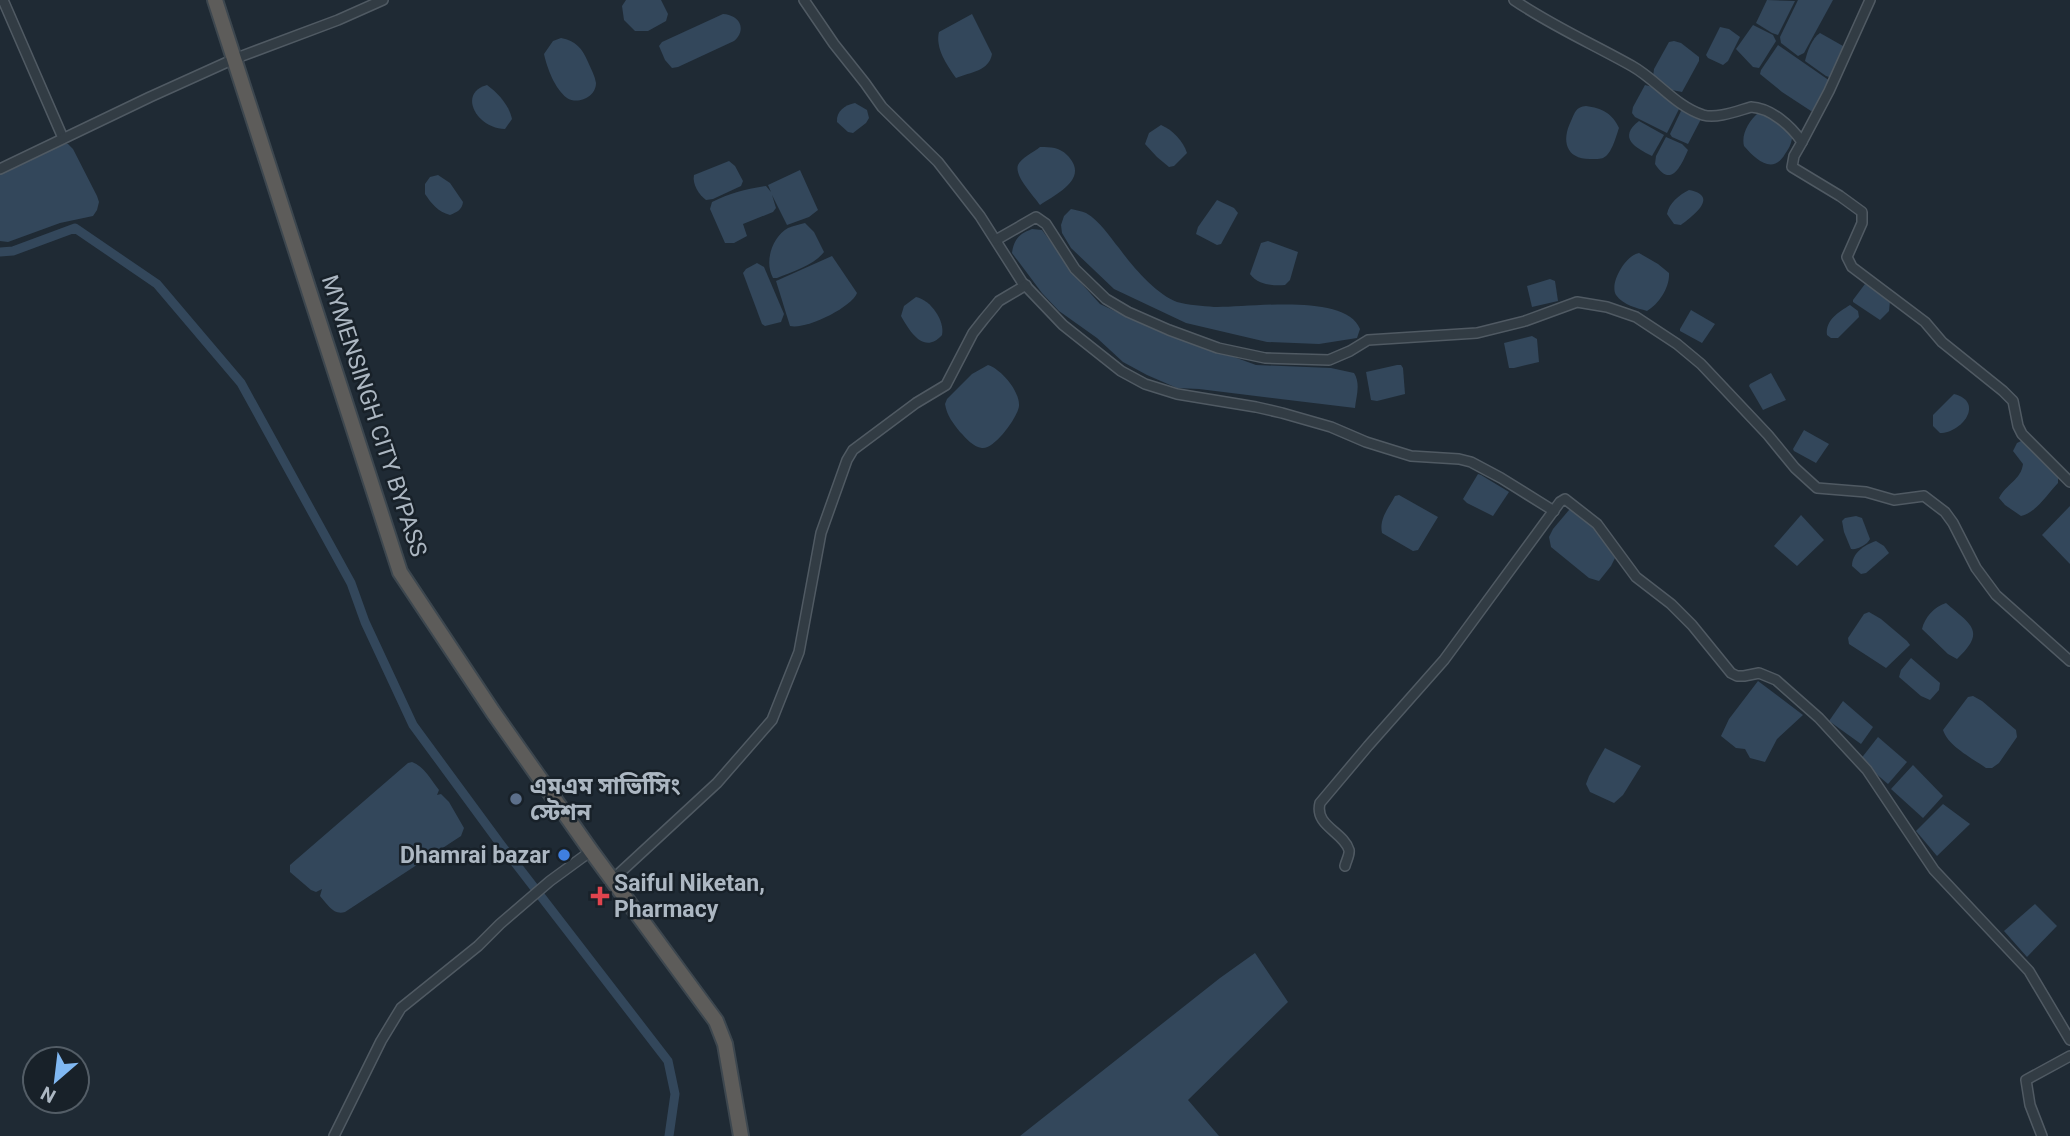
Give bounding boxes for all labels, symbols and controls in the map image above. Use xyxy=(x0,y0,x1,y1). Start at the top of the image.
street label: MYMENSINGH CITY BYPASS xyxy=(316,272,432,560)
place label: এমএম সাভ‌িসি‌িং স্ট‌েশন xyxy=(530,772,680,826)
marker: এমএম সাভ‌িসি‌িং স্ট‌েশন xyxy=(508,791,524,807)
place label: Dhamrai bazar xyxy=(400,842,551,869)
marker: Dhamrai bazar xyxy=(556,847,572,863)
place label: Saiful Niketan, Pharmacy xyxy=(614,870,765,923)
marker: Saiful Niketan, Pharmacy xyxy=(592,888,608,904)
north arrow xyxy=(21,1045,91,1115)
text: N xyxy=(37,1081,60,1108)

